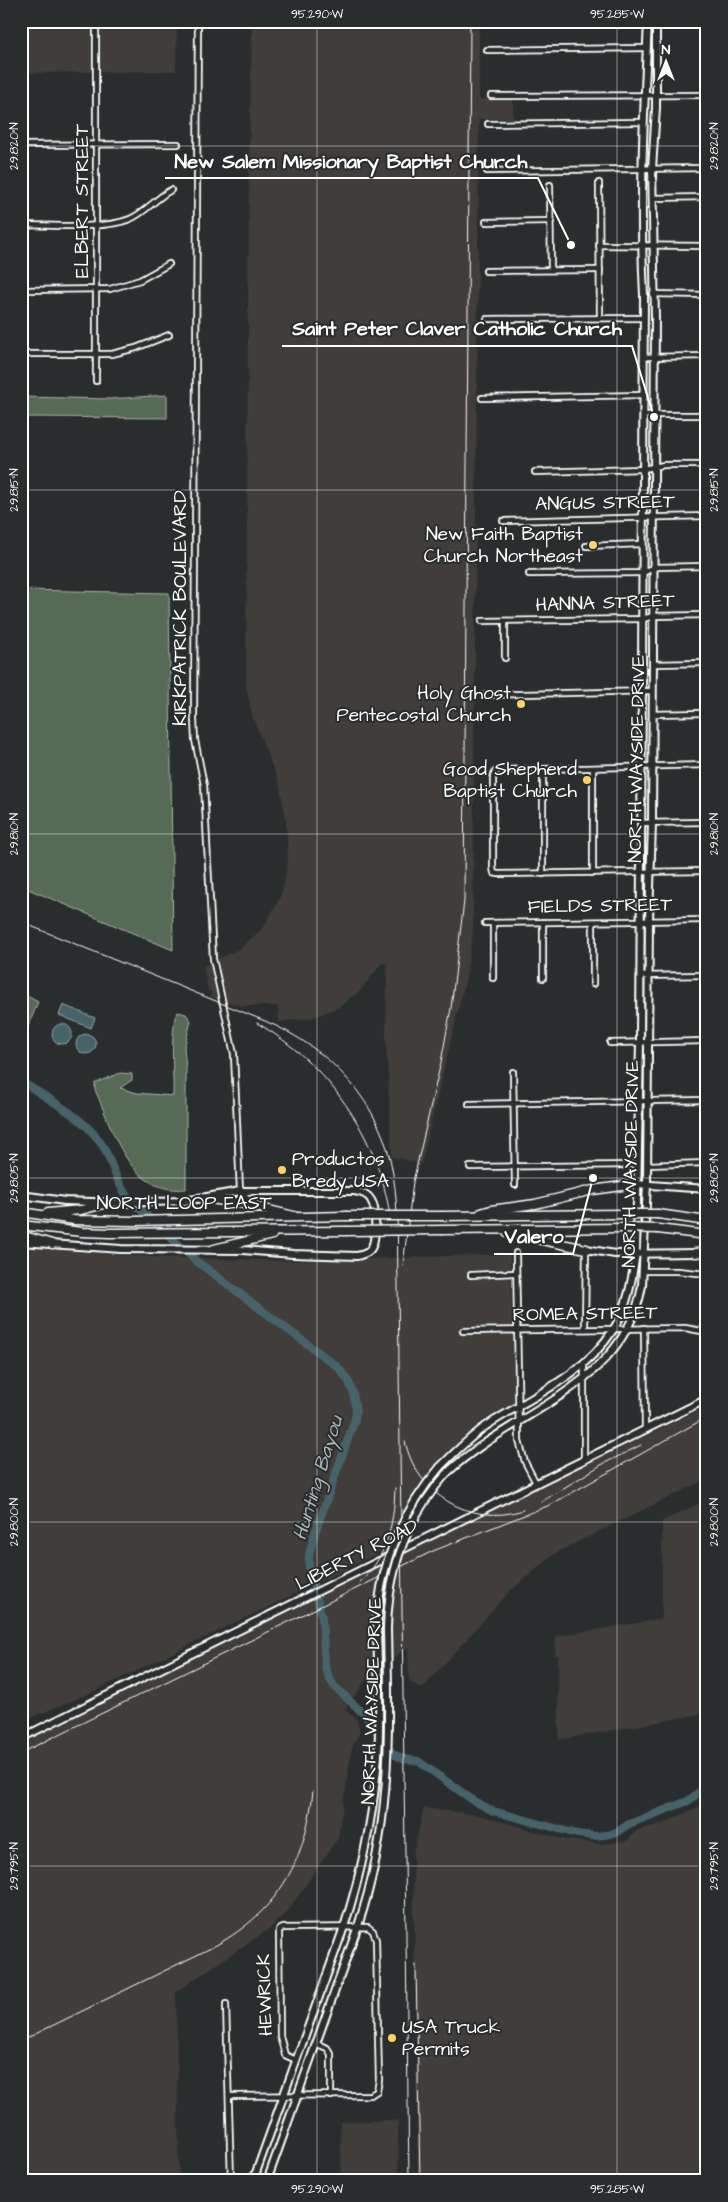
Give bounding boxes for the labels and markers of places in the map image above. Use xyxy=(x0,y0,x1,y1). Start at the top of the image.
callout: New Salem Missionary Baptist Church xyxy=(165,143,538,178)
callout: Saint Peter Claver Catholic Church xyxy=(282,311,632,346)
place label: New Faith Baptist Church Northeast xyxy=(424,521,583,570)
marker: New Faith Baptist Church Northeast xyxy=(587,539,599,551)
place label: Holy Ghost Pentecostal Church xyxy=(337,680,512,729)
marker: Holy Ghost Pentecostal Church xyxy=(515,698,527,710)
place label: Good Shepherd Baptist Church xyxy=(443,756,578,805)
marker: Good Shepherd Baptist Church xyxy=(581,774,593,786)
place label: Productos Bredy USA xyxy=(292,1146,389,1196)
marker: Productos Bredy USA xyxy=(276,1164,288,1176)
callout: Valero xyxy=(494,1219,573,1254)
place label: USA Truck Permits xyxy=(402,2014,501,2063)
marker: USA Truck Permits xyxy=(386,2032,398,2044)

